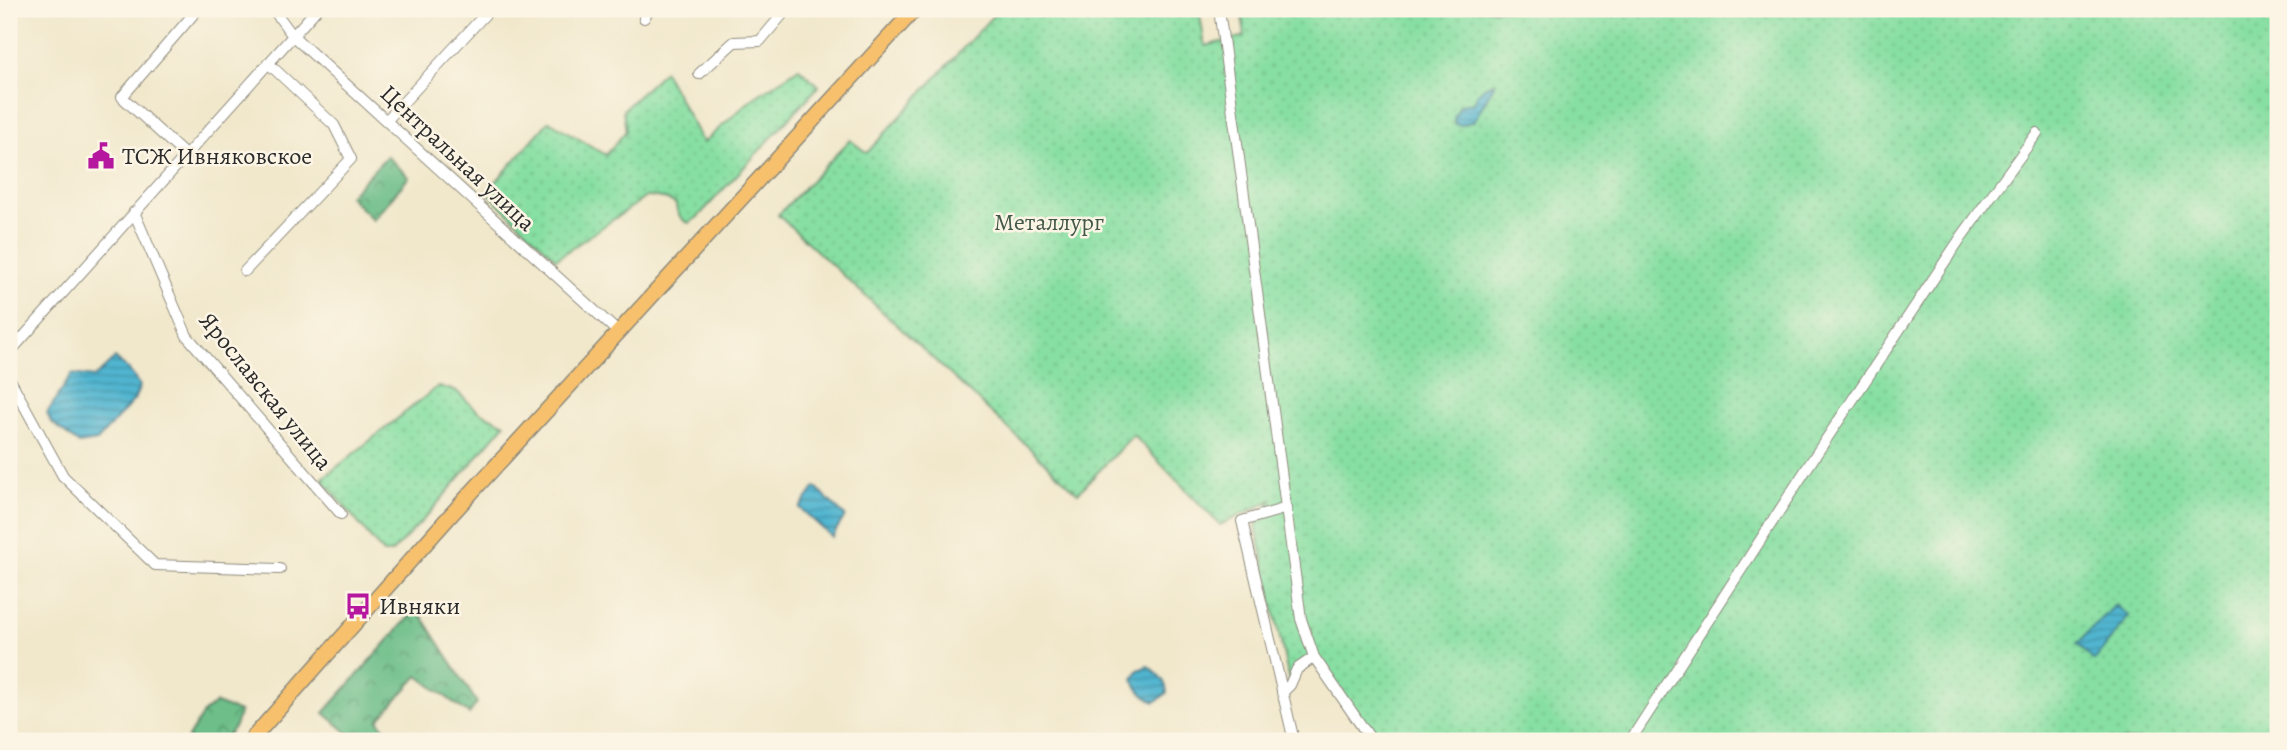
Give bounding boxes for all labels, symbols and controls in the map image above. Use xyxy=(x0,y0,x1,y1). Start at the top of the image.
street label: Центральная улица xyxy=(373,78,543,238)
place label: ТСЖ Ивняковское xyxy=(122,140,312,172)
public building icon: ТСЖ Ивняковское xyxy=(86,141,116,171)
park label: Металлург xyxy=(994,206,1104,238)
street label: Ярославская улица xyxy=(192,305,340,477)
place label: Ивняки xyxy=(379,590,460,622)
bus stop icon: Ивняки xyxy=(343,591,373,621)

